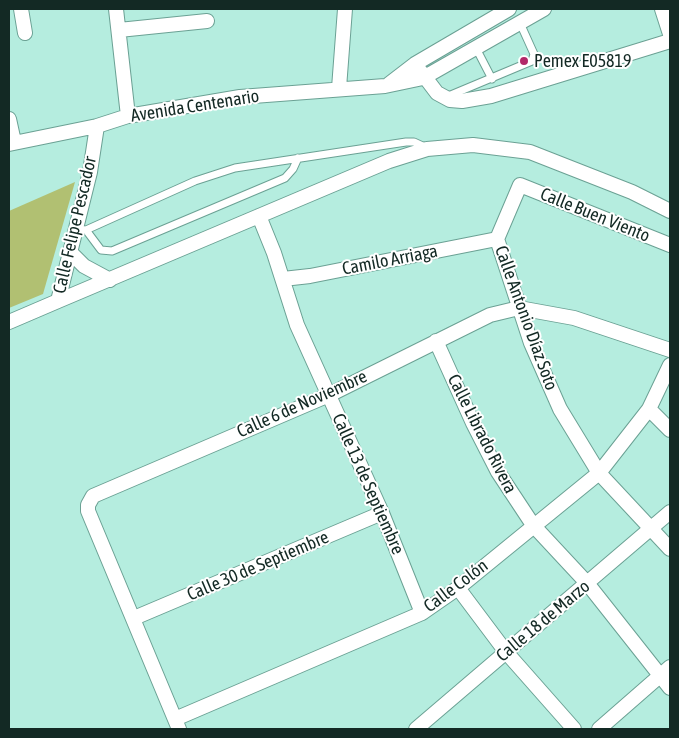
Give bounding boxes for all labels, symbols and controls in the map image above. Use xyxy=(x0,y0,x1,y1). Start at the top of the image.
place label: Pemex E05819 xyxy=(534,50,631,72)
marker: Pemex E05819 xyxy=(518,55,530,67)
street label: Avenida Centenario xyxy=(129,85,261,127)
street label: Calle Felipe Pescador xyxy=(49,154,101,296)
street label: Calle Buen Viento xyxy=(537,183,653,247)
street label: Camilo Arriaga xyxy=(340,240,440,280)
street label: Calle Antonio Díaz Soto xyxy=(490,243,562,393)
street label: Calle 6 de Noviembre xyxy=(234,366,370,442)
street label: Calle Librado Rivera xyxy=(443,371,521,497)
street label: Calle 13 de Septiembre xyxy=(327,410,409,558)
street label: Calle 30 de Septiembre xyxy=(184,526,332,606)
street label: Calle Colón xyxy=(420,555,492,617)
street label: Calle 18 de Marzo xyxy=(492,576,594,666)

